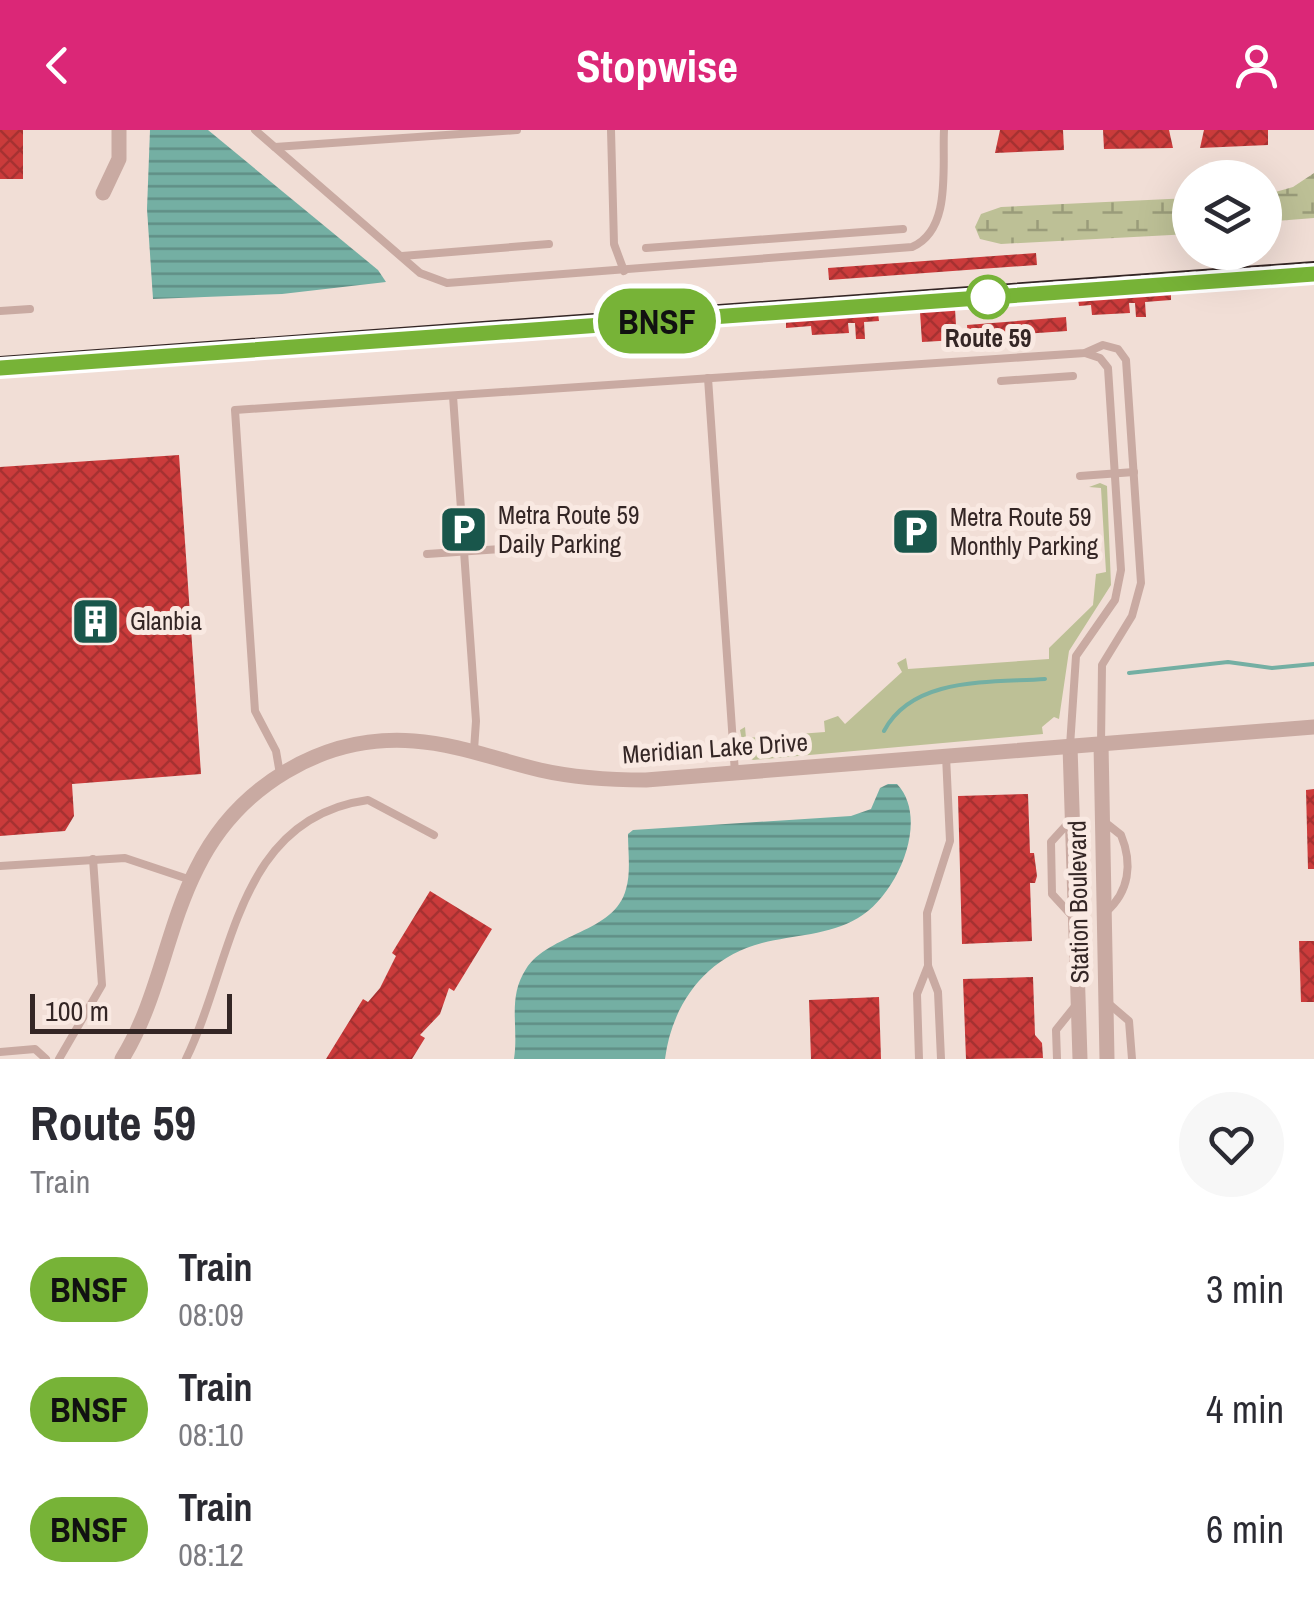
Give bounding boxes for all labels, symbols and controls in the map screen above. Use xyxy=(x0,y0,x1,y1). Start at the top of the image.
text: Stopwise xyxy=(576,35,738,96)
icon: back xyxy=(30,38,85,93)
icon: person xyxy=(1229,38,1284,93)
map controls xyxy=(1172,160,1282,270)
button: layers xyxy=(1172,160,1282,270)
marker: Route 59 xyxy=(967,276,1009,318)
line badge: BNSF xyxy=(587,288,727,354)
text: BNSF xyxy=(618,298,696,345)
place label: Route 59 xyxy=(945,321,1031,355)
place label: Metra Route 59 Daily Parking xyxy=(498,498,639,561)
place label: Metra Route 59 Monthly Parking xyxy=(950,500,1099,563)
parking icon: Metra Route 59 Daily Parking xyxy=(437,503,489,555)
parking icon: Metra Route 59 Monthly Parking xyxy=(889,505,941,557)
building icon: Glanbia xyxy=(69,595,121,647)
place label: Glanbia xyxy=(130,604,202,638)
street label: Meridian Lake Drive xyxy=(621,725,809,771)
street label: Station Boulevard xyxy=(1060,820,1096,984)
scale bar xyxy=(30,989,232,1034)
text: 100 m xyxy=(45,992,109,1030)
text: Route 59 xyxy=(30,1090,196,1155)
button: heart xyxy=(1179,1092,1284,1197)
text: Train xyxy=(30,1160,90,1203)
text: Train xyxy=(178,1242,253,1293)
text: 3 min xyxy=(1206,1264,1284,1315)
text: BNSF xyxy=(50,1266,128,1313)
text: 08:09 xyxy=(178,1293,244,1336)
text: Train xyxy=(178,1362,253,1413)
text: 4 min xyxy=(1206,1384,1284,1435)
text: BNSF xyxy=(50,1386,128,1433)
text: 08:10 xyxy=(178,1413,244,1456)
text: Train xyxy=(178,1482,253,1533)
text: 6 min xyxy=(1206,1504,1284,1555)
text: BNSF xyxy=(50,1506,128,1553)
text: 08:12 xyxy=(178,1533,244,1576)

